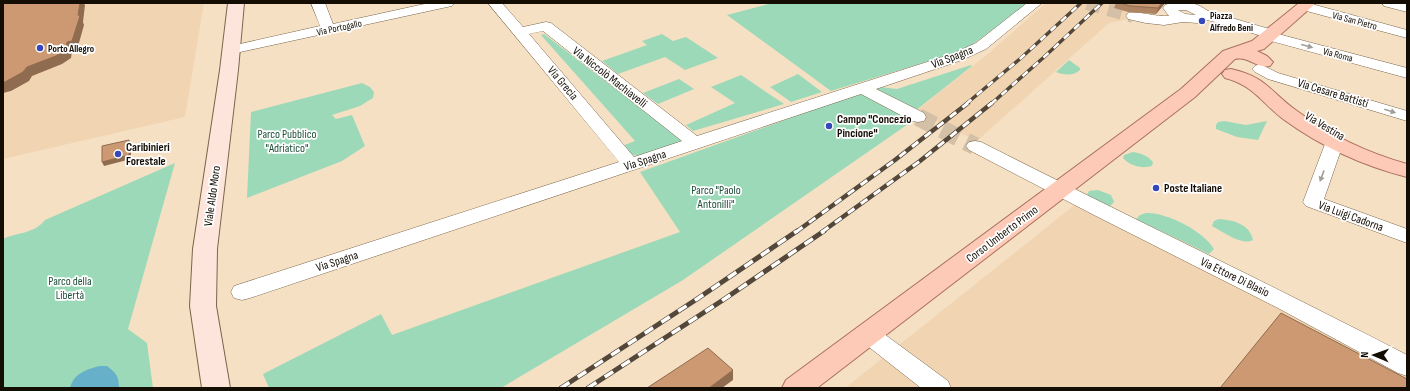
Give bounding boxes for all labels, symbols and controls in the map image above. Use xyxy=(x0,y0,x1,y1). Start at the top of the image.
street label: Via San Pietro xyxy=(1331,9,1378,33)
place label: Piazza Alfredo Beni xyxy=(1209,10,1253,34)
marker: Piazza Alfredo Beni xyxy=(1197,16,1207,26)
street label: Via Portogallo xyxy=(316,17,363,39)
marker: Porto Allegro xyxy=(35,43,45,53)
place label: Porto Allegro xyxy=(48,43,94,55)
street label: Via Spagna xyxy=(929,43,975,72)
one-way arrow xyxy=(1301,43,1313,49)
street label: Via Niccolò Machiavelli xyxy=(569,44,650,111)
street label: Via Roma xyxy=(1321,45,1354,65)
street label: Via Grecia xyxy=(544,63,581,104)
street label: Via Cesare Battisti xyxy=(1296,76,1370,111)
one-way arrow xyxy=(1384,108,1396,114)
street label: Via Vestina xyxy=(1302,109,1348,144)
place label: Campo "Concezio Pincione" xyxy=(837,112,911,141)
marker: Campo "Concezio Pincione" xyxy=(824,121,834,131)
park label: Parco Pubblico "Adriatico" xyxy=(258,127,316,156)
place label: Caribinieri Forestale xyxy=(126,140,170,169)
street label: Via Spagna xyxy=(622,147,668,174)
marker: Caribinieri Forestale xyxy=(113,149,123,159)
street label: Viale Aldo Moro xyxy=(201,165,224,227)
one-way arrow xyxy=(1319,171,1325,183)
place label: Poste Italiane xyxy=(1164,181,1222,196)
park label: Parco "Paolo Antonilli" xyxy=(691,183,741,212)
marker: Poste Italiane xyxy=(1151,183,1161,193)
street label: Via Luigi Cadorna xyxy=(1316,198,1386,235)
street label: Corso Umberto Primo xyxy=(963,203,1041,266)
street label: Via Spagna xyxy=(314,248,360,275)
street label: Via Ettore Di Blasio xyxy=(1198,254,1272,301)
park label: Parco della Libertà xyxy=(48,274,92,303)
north arrow xyxy=(1354,335,1394,375)
text: N xyxy=(1358,351,1371,358)

